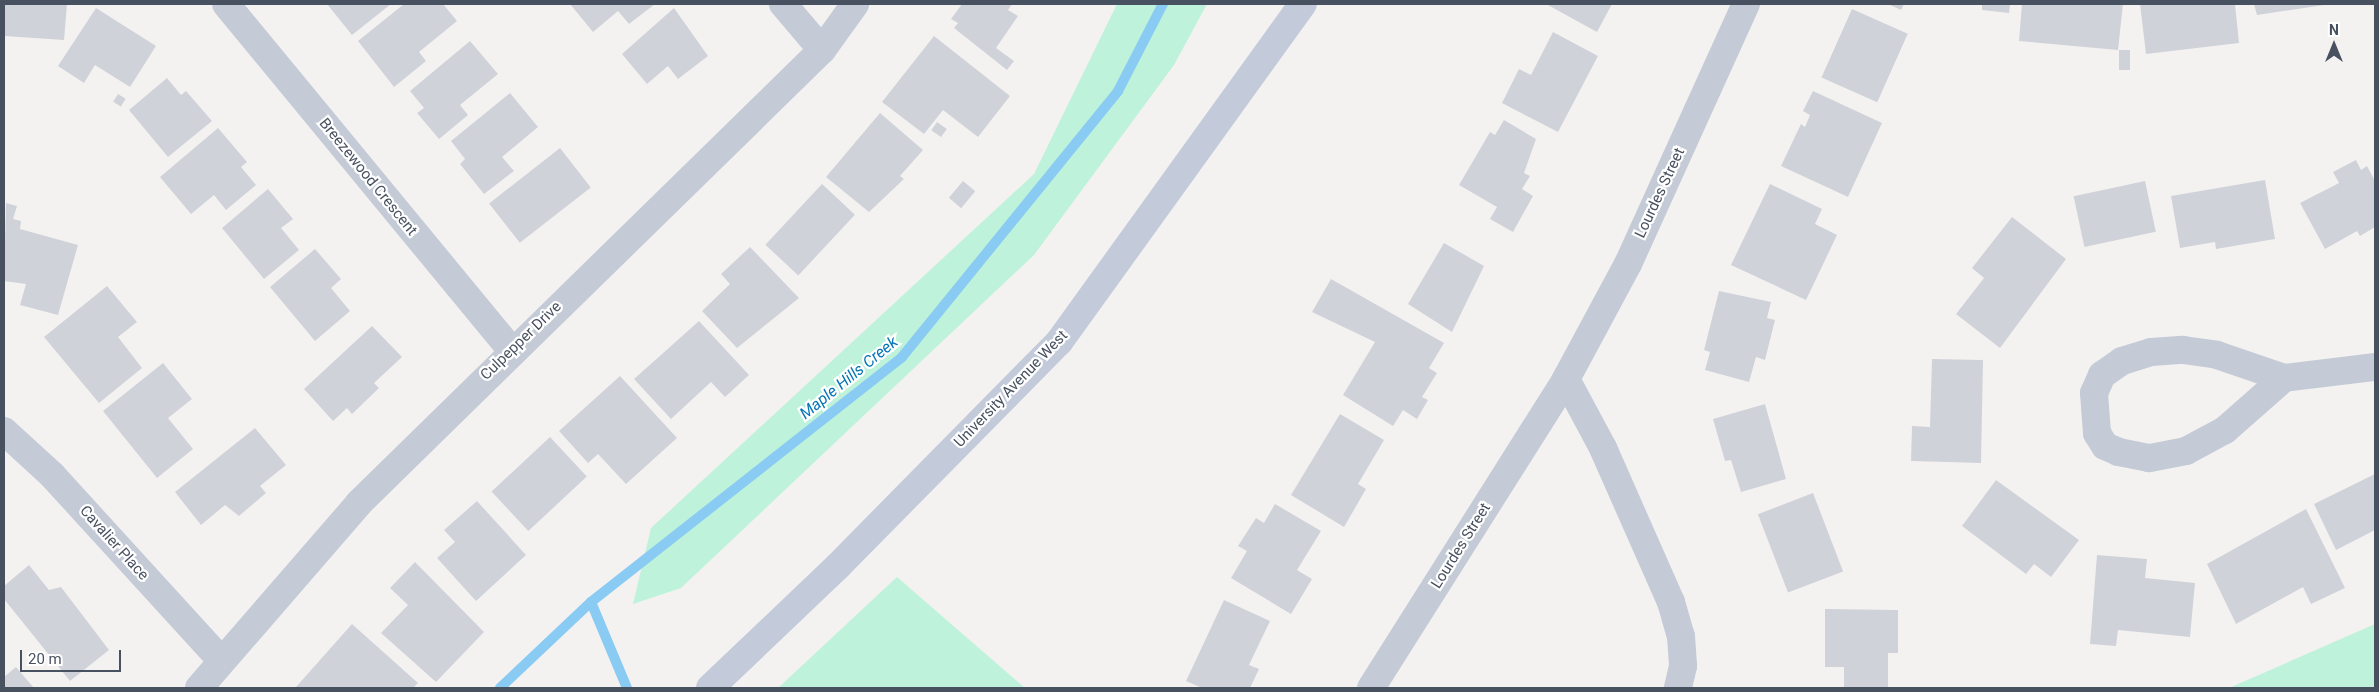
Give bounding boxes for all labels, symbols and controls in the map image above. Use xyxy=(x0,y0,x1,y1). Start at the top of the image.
north arrow xyxy=(2309,20,2359,70)
text: N xyxy=(2329,22,2339,38)
street label: Breezewood Crescent xyxy=(315,115,421,239)
street label: Lourdes Street xyxy=(1631,145,1689,241)
street label: Culpepper Drive xyxy=(477,298,565,384)
street label: University Avenue West xyxy=(951,327,1071,451)
water label: Maple Hills Creek xyxy=(796,333,902,423)
street label: Lourdes Street xyxy=(1428,500,1494,592)
street label: Cavalier Place xyxy=(76,502,152,584)
scale bar xyxy=(22,640,124,672)
text: 20 m xyxy=(28,650,62,668)

